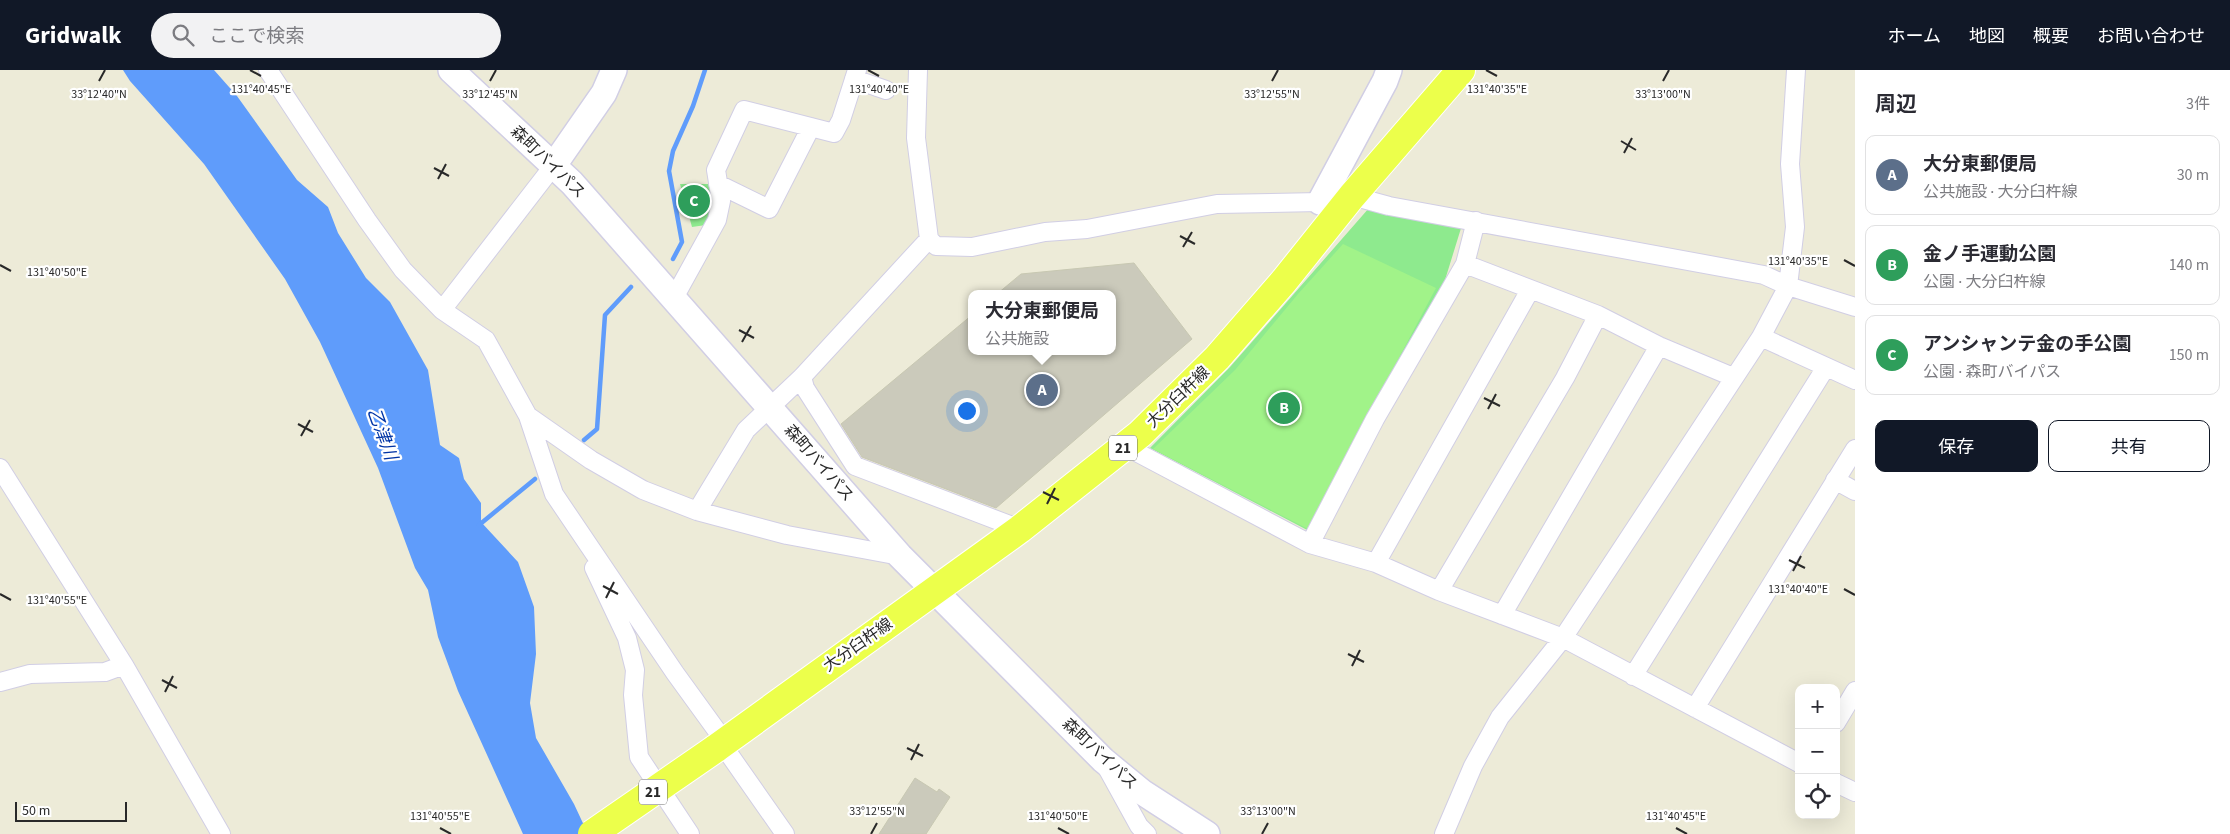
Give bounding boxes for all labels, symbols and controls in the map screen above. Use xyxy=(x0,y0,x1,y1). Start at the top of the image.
search box xyxy=(151,13,501,58)
text: Gridwalk xyxy=(25,18,121,53)
icon: search xyxy=(169,21,197,49)
text: ここで検索 xyxy=(209,23,304,50)
text: ホーム xyxy=(1888,24,1941,49)
text: 地図 xyxy=(1969,24,2005,49)
text: 概要 xyxy=(2033,24,2069,49)
text: お問い合わせ xyxy=(2097,24,2205,49)
text: 131°40'45"E xyxy=(231,81,291,98)
text: 131°40'40"E xyxy=(849,81,909,98)
text: 131°40'35"E xyxy=(1467,81,1527,98)
text: 33°12'40"N xyxy=(71,86,127,103)
text: 33°12'45"N xyxy=(462,86,518,103)
text: 33°12'55"N xyxy=(1244,86,1300,103)
text: 33°13'00"N xyxy=(1635,86,1691,103)
text: 周辺 xyxy=(1875,89,1917,119)
text: 3件 xyxy=(2186,93,2210,115)
street label: 森町バイパス xyxy=(506,121,590,203)
text: 大分東郵便局 xyxy=(1923,151,2037,178)
text: A xyxy=(1887,164,1897,186)
text: 30 m xyxy=(2177,164,2209,186)
text: 公共施設 · 大分臼杵線 xyxy=(1923,181,2077,203)
pin: C xyxy=(678,182,710,220)
text: 金ノ手運動公園 xyxy=(1923,241,2056,268)
text: 131°40'35"E xyxy=(1768,253,1828,270)
text: B xyxy=(1887,254,1897,276)
text: 140 m xyxy=(2169,254,2209,276)
text: 131°40'50"E xyxy=(27,264,87,281)
text: 公園 · 大分臼杵線 xyxy=(1923,271,2045,293)
popup xyxy=(968,290,1116,355)
text: 大分東郵便局 xyxy=(985,298,1099,325)
text: 公共施設 xyxy=(985,328,1049,350)
text: アンシャンテ金の手公園 xyxy=(1923,331,2131,358)
text: C xyxy=(1887,344,1897,366)
text: 150 m xyxy=(2169,344,2209,366)
street label: 大分臼杵線 xyxy=(1142,361,1214,433)
text: 公園 · 森町バイパス xyxy=(1923,361,2061,383)
pin: A xyxy=(1026,371,1058,409)
pin: B xyxy=(1268,389,1300,427)
your location xyxy=(954,398,980,424)
water label: 乙津川 xyxy=(361,404,404,466)
street label: 森町バイパス xyxy=(779,420,859,506)
button: 保存 xyxy=(1875,420,2038,472)
button: 共有 xyxy=(2048,420,2210,472)
road number: 21 xyxy=(1109,436,1137,460)
text: 131°40'40"E xyxy=(1768,581,1828,598)
text: 131°40'55"E xyxy=(27,592,87,609)
street label: 大分臼杵線 xyxy=(819,613,897,677)
map controls xyxy=(1795,684,1840,819)
button: + xyxy=(1795,684,1840,729)
street label: 森町バイパス xyxy=(1058,713,1142,795)
button: − xyxy=(1795,729,1840,774)
button: locate xyxy=(1795,774,1840,819)
road number: 21 xyxy=(639,780,667,804)
scale bar xyxy=(15,799,128,822)
text: 50 m xyxy=(22,801,50,821)
text: 33°12'55"N xyxy=(849,803,905,820)
text: 33°13'00"N xyxy=(1240,803,1296,820)
text: 131°40'55"E xyxy=(410,808,470,825)
text: 131°40'50"E xyxy=(1028,808,1088,825)
text: 131°40'45"E xyxy=(1646,808,1706,825)

